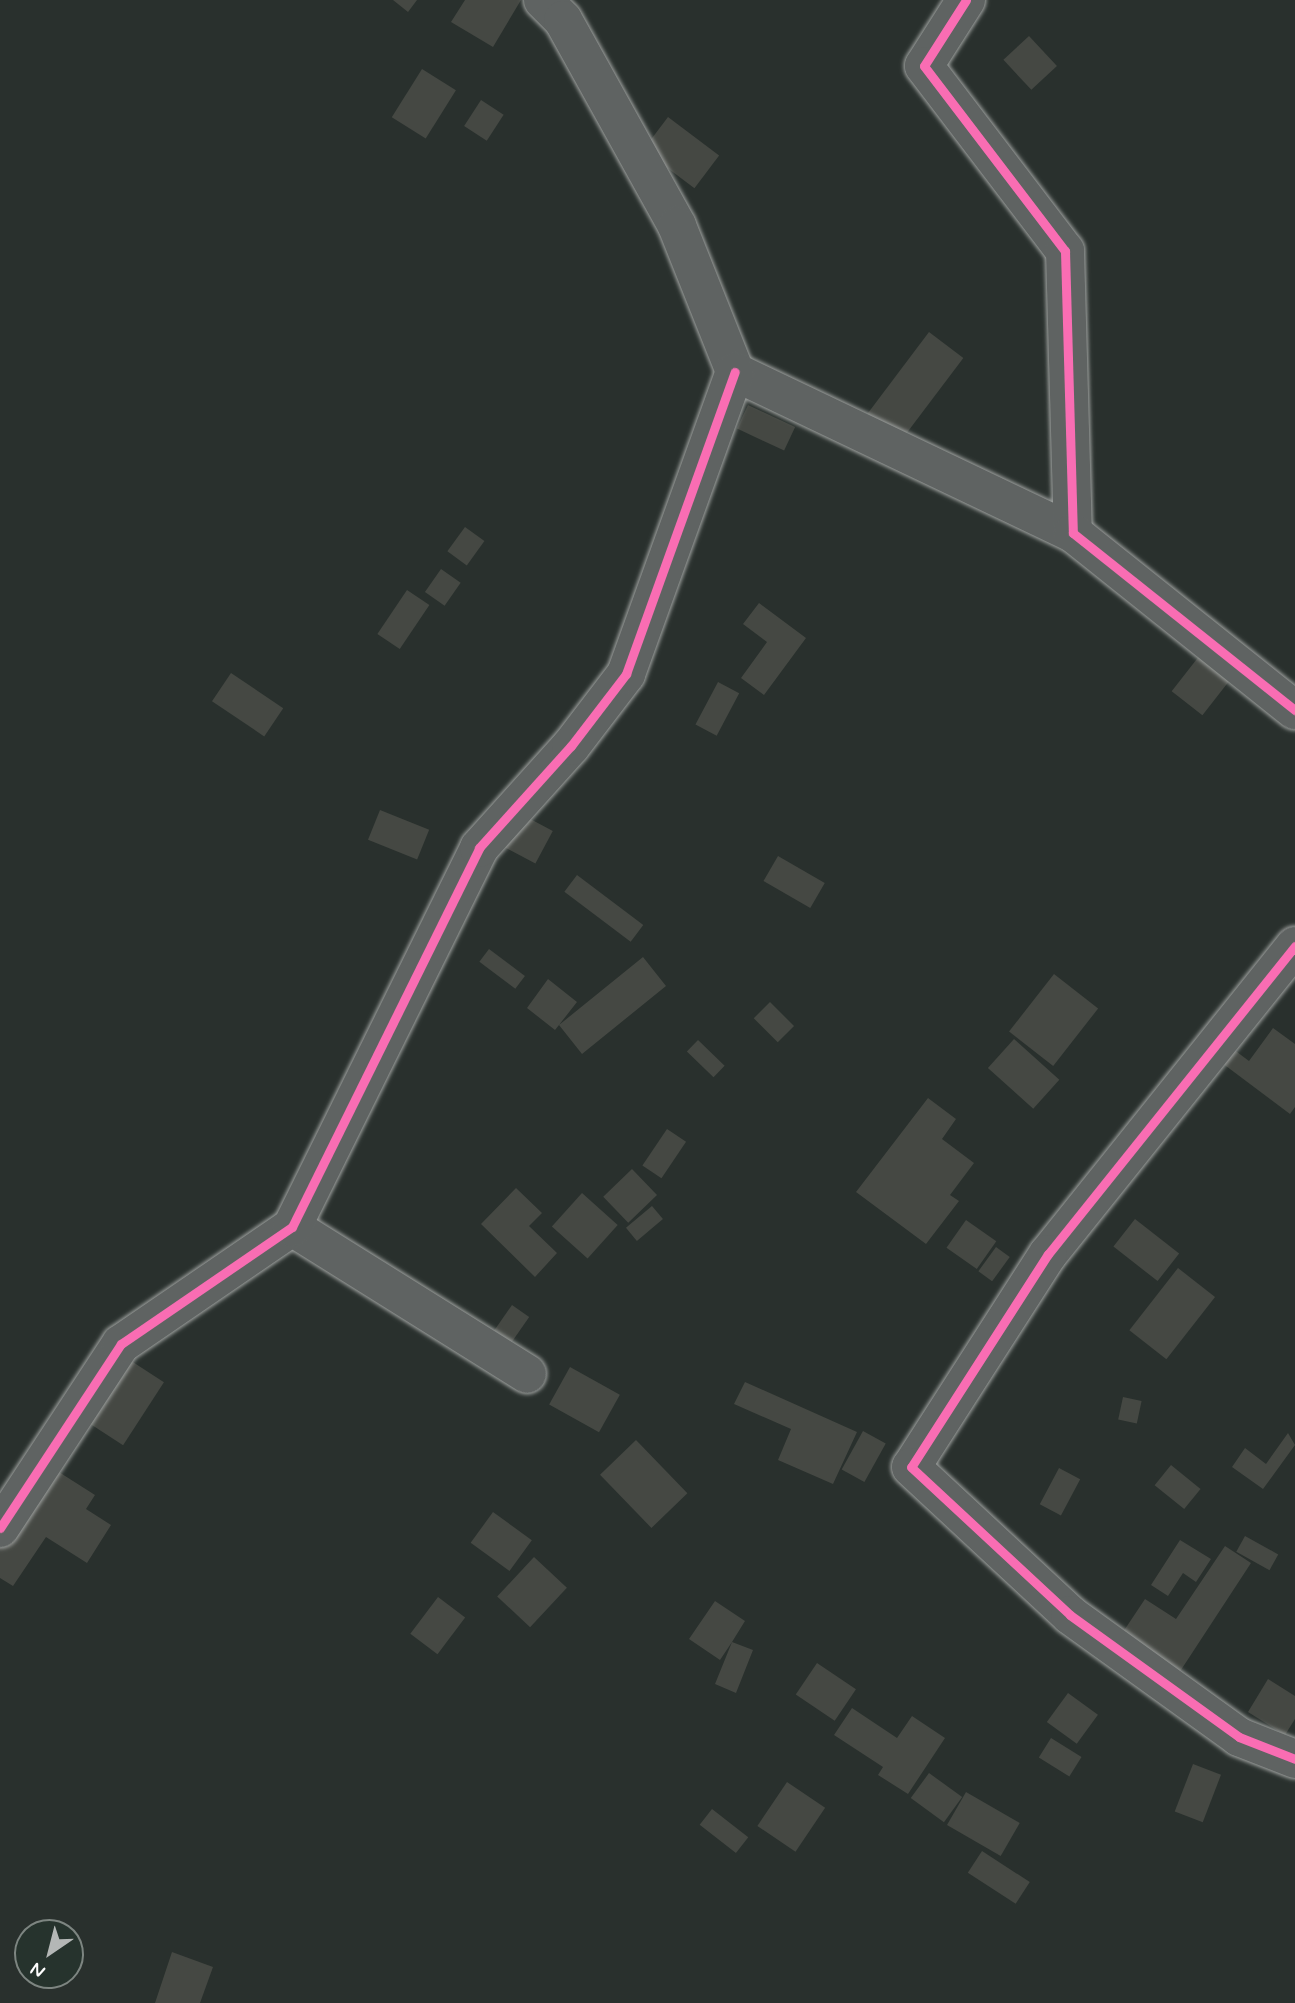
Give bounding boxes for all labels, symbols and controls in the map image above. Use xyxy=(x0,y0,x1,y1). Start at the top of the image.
north arrow xyxy=(14,1919,84,1989)
text: N xyxy=(25,1956,50,1984)

